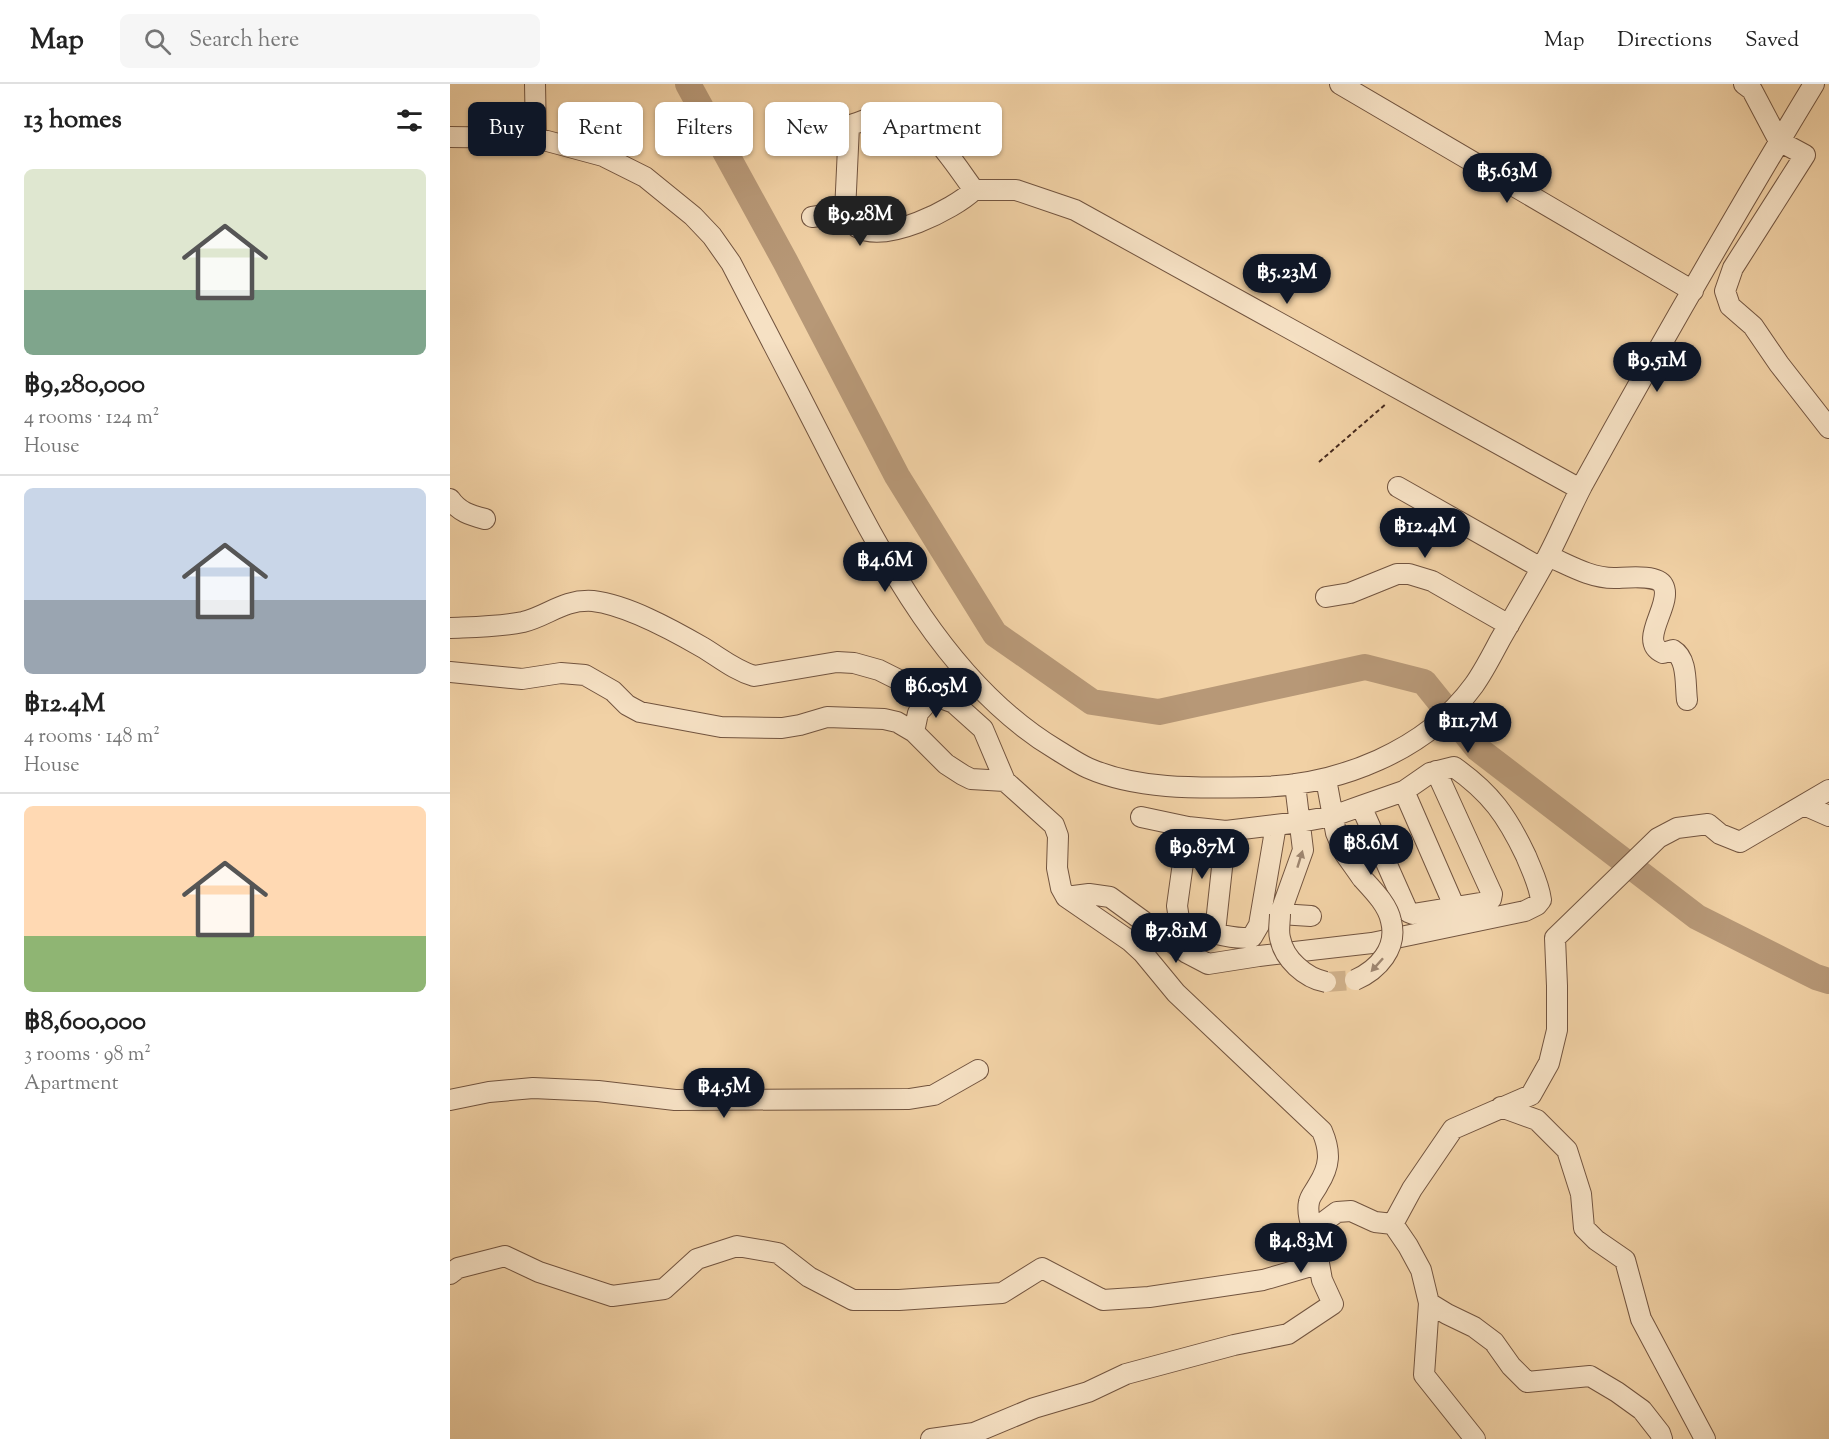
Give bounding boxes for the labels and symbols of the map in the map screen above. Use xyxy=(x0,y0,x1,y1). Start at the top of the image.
pin: ฿5.63M xyxy=(1458,153,1556,204)
pin: ฿9.28M xyxy=(811,196,909,247)
pin: ฿5.23M xyxy=(1238,254,1336,305)
pin: ฿9.51M xyxy=(1608,342,1706,393)
pin: ฿12.4M xyxy=(1376,508,1474,559)
pin: ฿4.6M xyxy=(843,542,927,593)
pin: ฿6.05M xyxy=(887,668,985,719)
pin: ฿11.7M xyxy=(1419,703,1517,754)
pin: ฿8.6M xyxy=(1329,825,1413,876)
pin: ฿9.87M xyxy=(1153,829,1251,880)
one-way arrow xyxy=(1296,850,1305,868)
pin: ฿7.81M xyxy=(1127,913,1225,964)
one-way arrow xyxy=(1370,957,1384,972)
pin: ฿4.5M xyxy=(682,1068,766,1119)
pin: ฿4.83M xyxy=(1252,1223,1350,1274)

